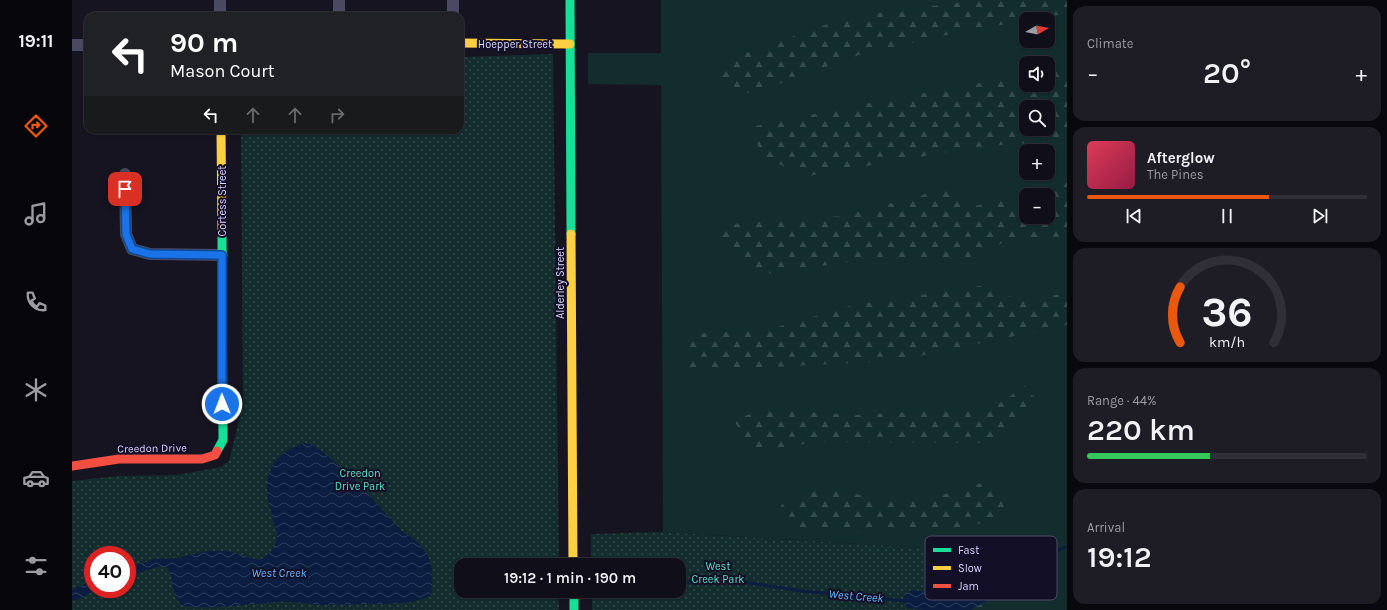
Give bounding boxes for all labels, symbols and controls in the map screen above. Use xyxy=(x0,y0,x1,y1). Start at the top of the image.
north arrow xyxy=(1019,12,1055,48)
map controls xyxy=(1019,12,1055,224)
text: 90 m xyxy=(170,26,238,59)
icon: left xyxy=(104,28,156,80)
text: 19:11 xyxy=(18,30,54,52)
text: Climate xyxy=(1087,36,1133,51)
street label: Hoepper Street xyxy=(478,38,552,51)
text: 20° xyxy=(1203,55,1251,91)
button: sound xyxy=(1019,56,1055,92)
text: Mason Court xyxy=(170,60,275,82)
text: − xyxy=(1087,61,1099,87)
text: + xyxy=(1355,61,1367,87)
button: search xyxy=(1019,100,1055,136)
icon: left xyxy=(200,104,222,126)
icon: ahead xyxy=(242,104,264,126)
icon: ahead xyxy=(284,104,306,126)
icon: right xyxy=(326,104,348,126)
icon: directions xyxy=(22,112,50,140)
button: + xyxy=(1019,144,1055,180)
text: Afterglow xyxy=(1147,149,1215,167)
street label: Cortess Street xyxy=(216,166,229,236)
text: The Pines xyxy=(1147,167,1204,182)
pin xyxy=(108,172,142,206)
icon: arrive xyxy=(114,178,136,200)
button: − xyxy=(1019,188,1055,224)
icon: music xyxy=(22,200,50,228)
icon: previous xyxy=(1123,205,1145,227)
icon: pause xyxy=(1216,205,1238,227)
icon: next xyxy=(1309,205,1331,227)
street label: Alderley Street xyxy=(554,247,567,319)
icon: phone xyxy=(22,288,50,316)
text: 36 xyxy=(1201,288,1253,336)
text: km/h xyxy=(1209,334,1245,351)
icon: climate xyxy=(22,376,50,404)
position arrow xyxy=(201,383,243,425)
text: Range · 44% xyxy=(1087,393,1156,408)
text: 220 km xyxy=(1087,412,1195,448)
street label: Creedon Drive xyxy=(117,441,187,456)
icon: car xyxy=(22,464,50,492)
park label: Creedon Drive Park xyxy=(335,467,385,493)
text: Arrival xyxy=(1087,520,1125,535)
legend xyxy=(925,536,1057,600)
text: 19:12 xyxy=(1087,539,1152,575)
text: Fast xyxy=(958,544,979,557)
speed limit sign: 40 xyxy=(84,546,136,598)
icon: filters xyxy=(22,552,50,580)
park label: West Creek Park xyxy=(691,560,745,586)
text: Slow xyxy=(958,562,982,575)
water label: West Creek xyxy=(251,566,307,580)
text: 19:12 · 1 min · 190 m xyxy=(504,569,636,587)
text: Jam xyxy=(958,580,979,593)
water label: West Creek xyxy=(828,587,885,605)

